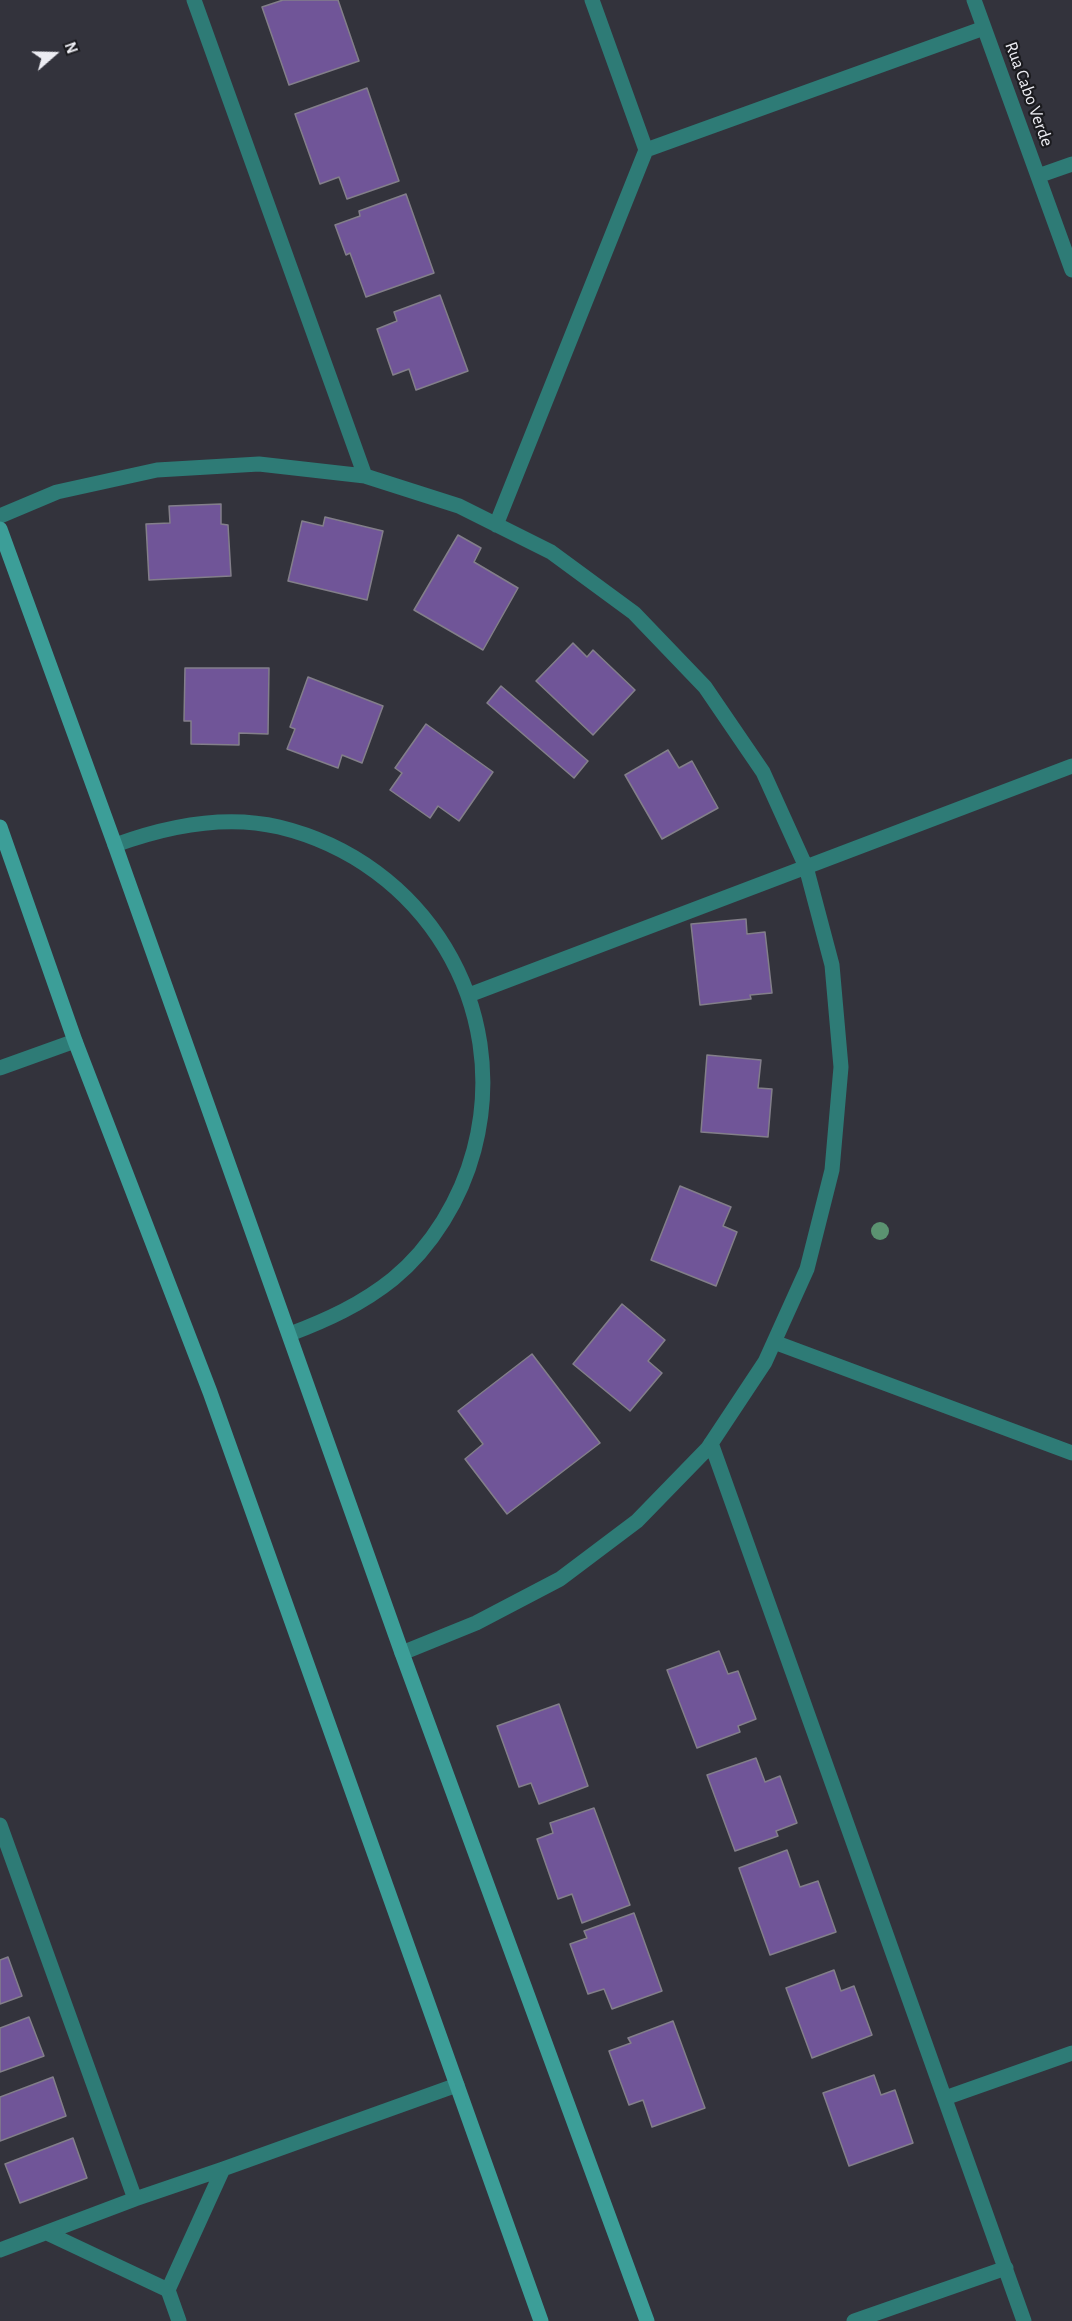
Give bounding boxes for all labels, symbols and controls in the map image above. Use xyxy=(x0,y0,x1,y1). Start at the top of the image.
north arrow xyxy=(24,24,84,84)
street label: Rua Cabo Verde xyxy=(1000,39,1058,149)
text: N xyxy=(61,40,80,56)

